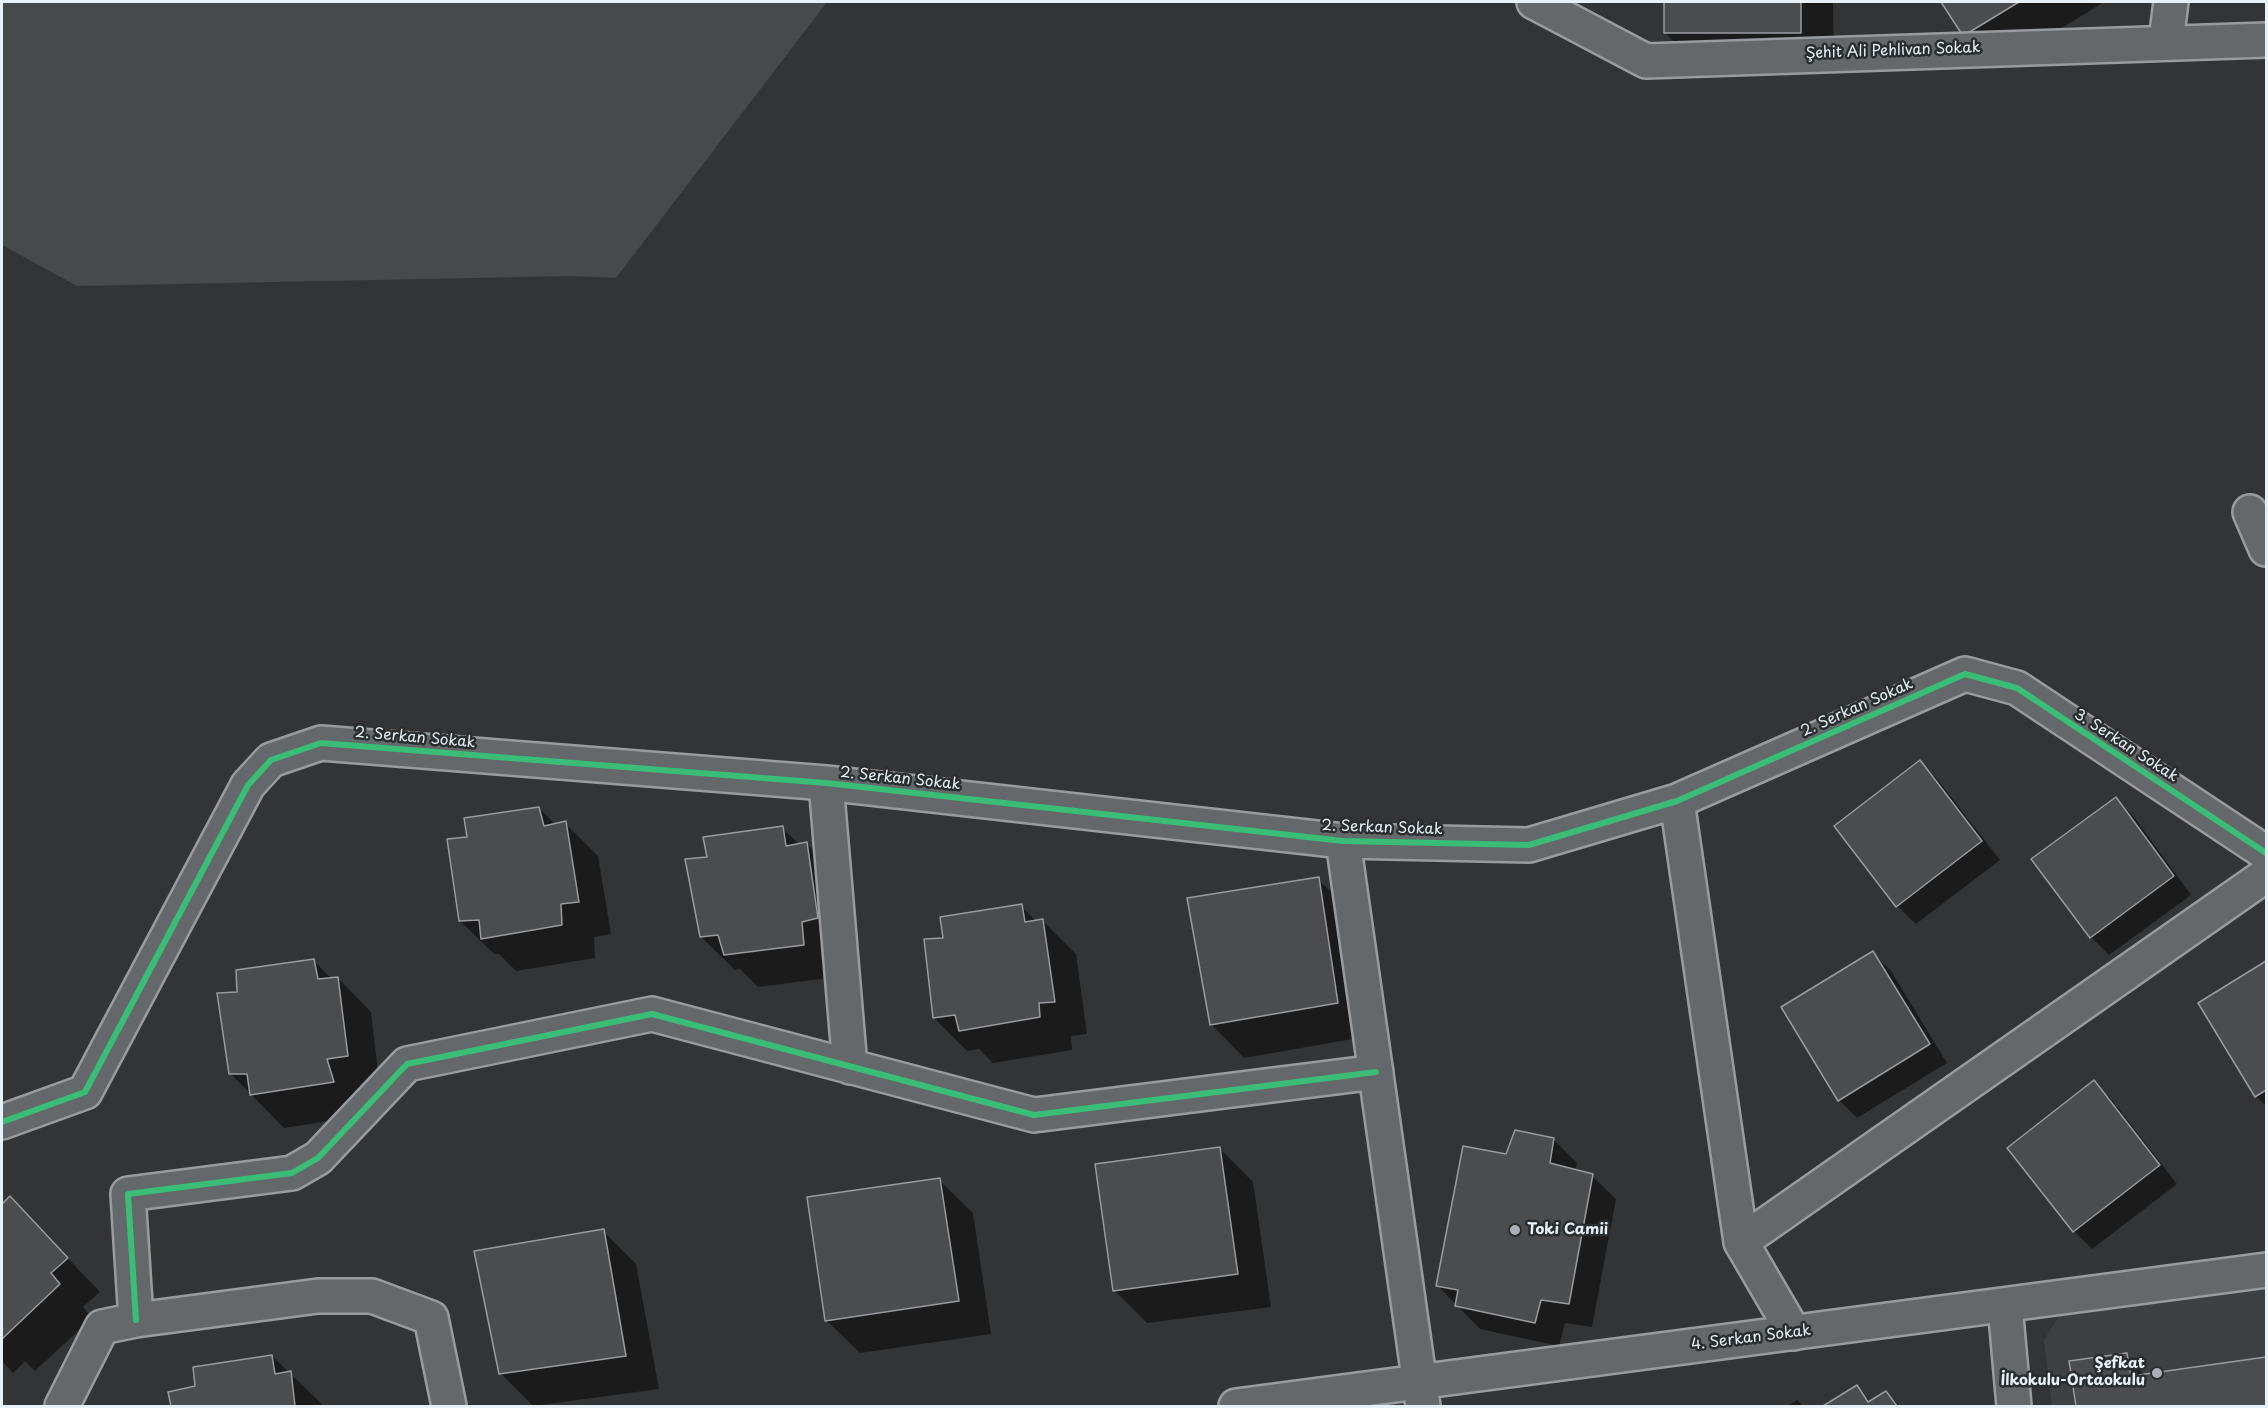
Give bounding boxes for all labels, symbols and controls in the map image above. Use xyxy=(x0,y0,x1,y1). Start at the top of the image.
street label: Şehit Ali Pehlivan Sokak xyxy=(1805,39,1981,63)
street label: 2. Serkan Sokak xyxy=(1798,675,1916,741)
street label: 3. Serkan Sokak xyxy=(2071,706,2181,786)
street label: 2. Serkan Sokak xyxy=(354,724,476,752)
street label: 2. Serkan Sokak xyxy=(839,764,961,794)
street label: 2. Serkan Sokak xyxy=(1321,817,1443,839)
place label: Toki Camii xyxy=(1527,1221,1608,1239)
marker: Toki Camii xyxy=(1508,1223,1522,1237)
street label: 4. Serkan Sokak xyxy=(1690,1322,1812,1354)
place label: Şefkat İlkokulu-Ortaokulu xyxy=(2000,1355,2145,1390)
marker: Şefkat İlkokulu-Ortaokulu xyxy=(2150,1366,2164,1380)

